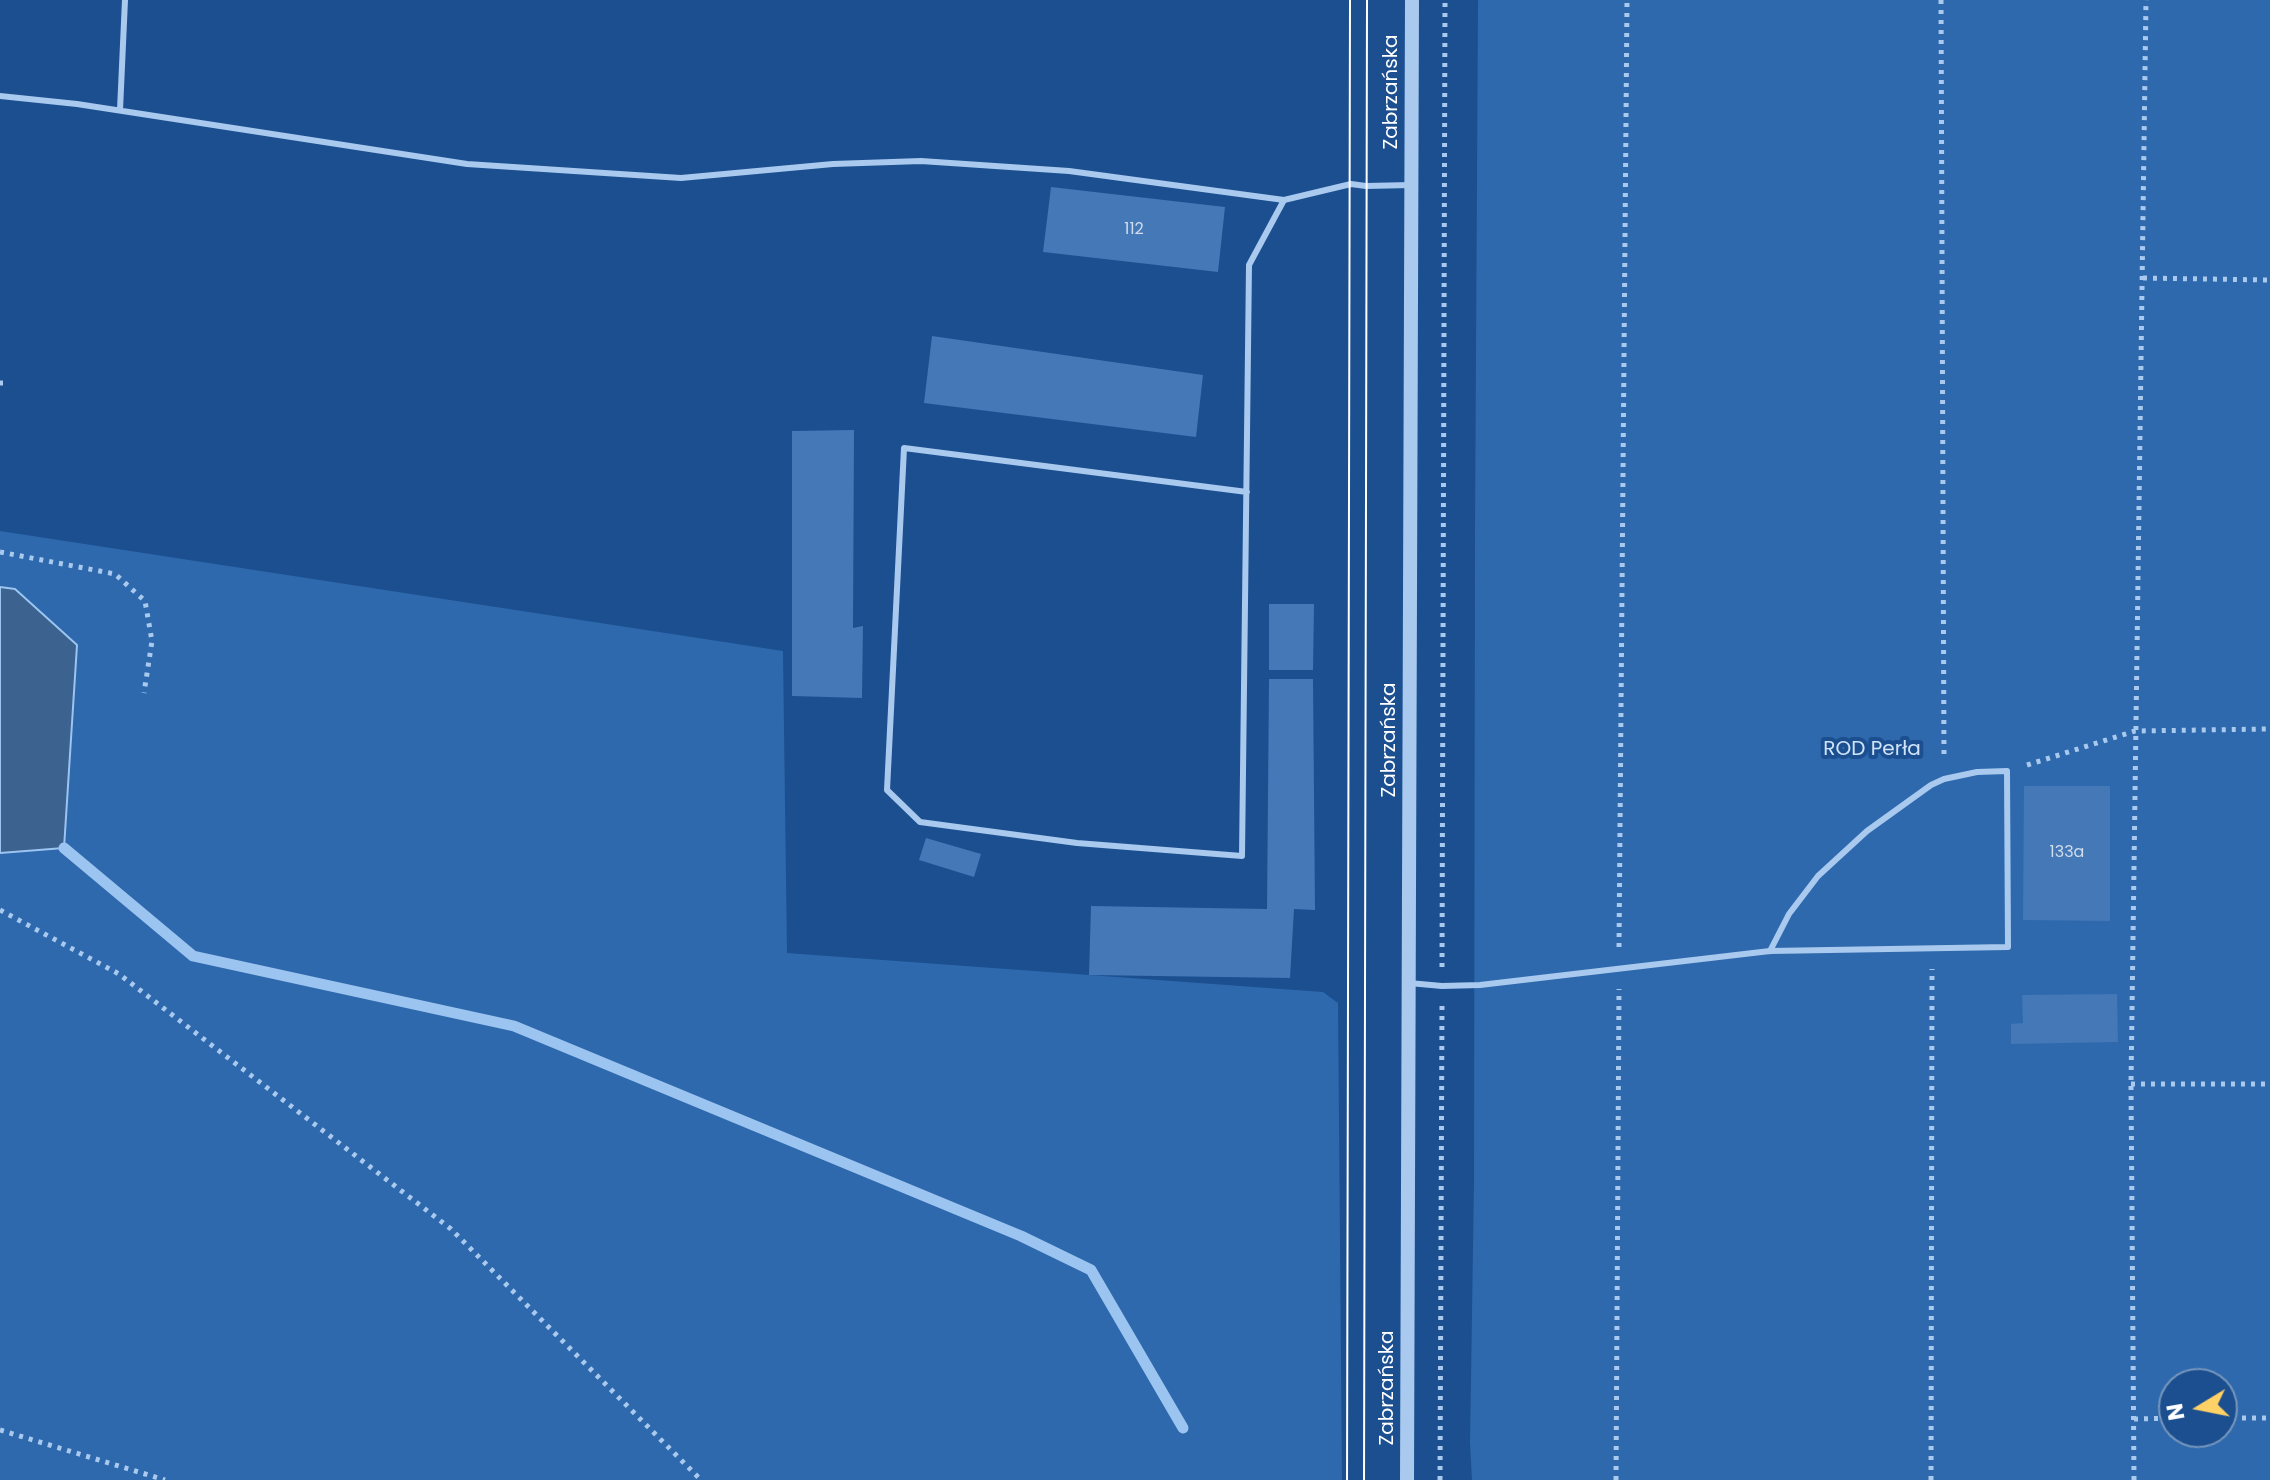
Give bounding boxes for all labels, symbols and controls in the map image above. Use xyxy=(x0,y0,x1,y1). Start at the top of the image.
street label: Zabrzańska xyxy=(1380,35,1404,149)
house number: 112 xyxy=(1124,220,1144,240)
street label: Zabrzańska xyxy=(1378,683,1402,797)
park label: ROD Perła xyxy=(1823,738,1921,762)
house number: 133a xyxy=(2050,843,2084,863)
street label: Zabrzańska xyxy=(1376,1331,1400,1445)
north arrow xyxy=(2158,1368,2238,1448)
text: N xyxy=(2159,1401,2193,1423)

